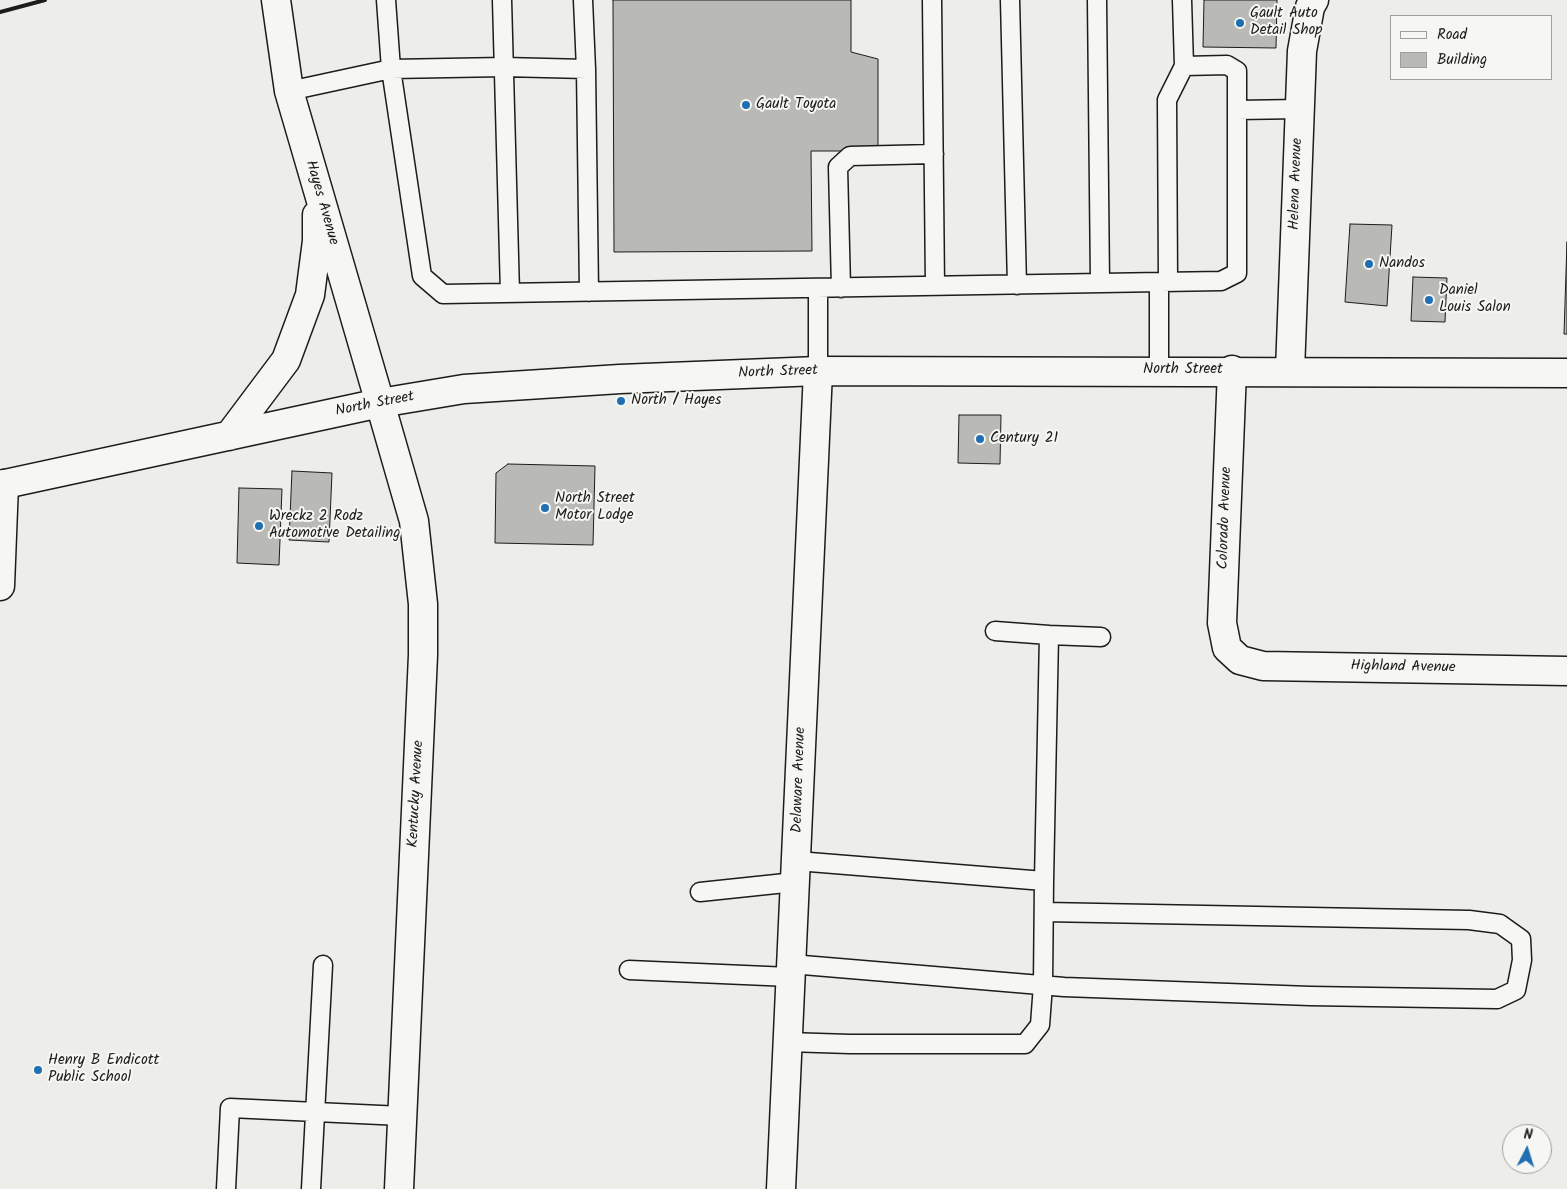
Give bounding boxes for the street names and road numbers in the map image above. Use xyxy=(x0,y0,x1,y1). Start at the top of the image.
street label: Helena Avenue xyxy=(1286,137,1308,231)
street label: Hayes Avenue xyxy=(300,158,342,248)
street label: North Street xyxy=(1143,361,1223,379)
street label: North Street xyxy=(738,363,818,383)
street label: North Street xyxy=(334,389,416,421)
street label: Colorado Avenue xyxy=(1215,466,1237,570)
street label: Highland Avenue xyxy=(1350,658,1456,678)
street label: Delaware Avenue xyxy=(789,727,811,833)
street label: Kentucky Avenue xyxy=(405,740,429,848)

